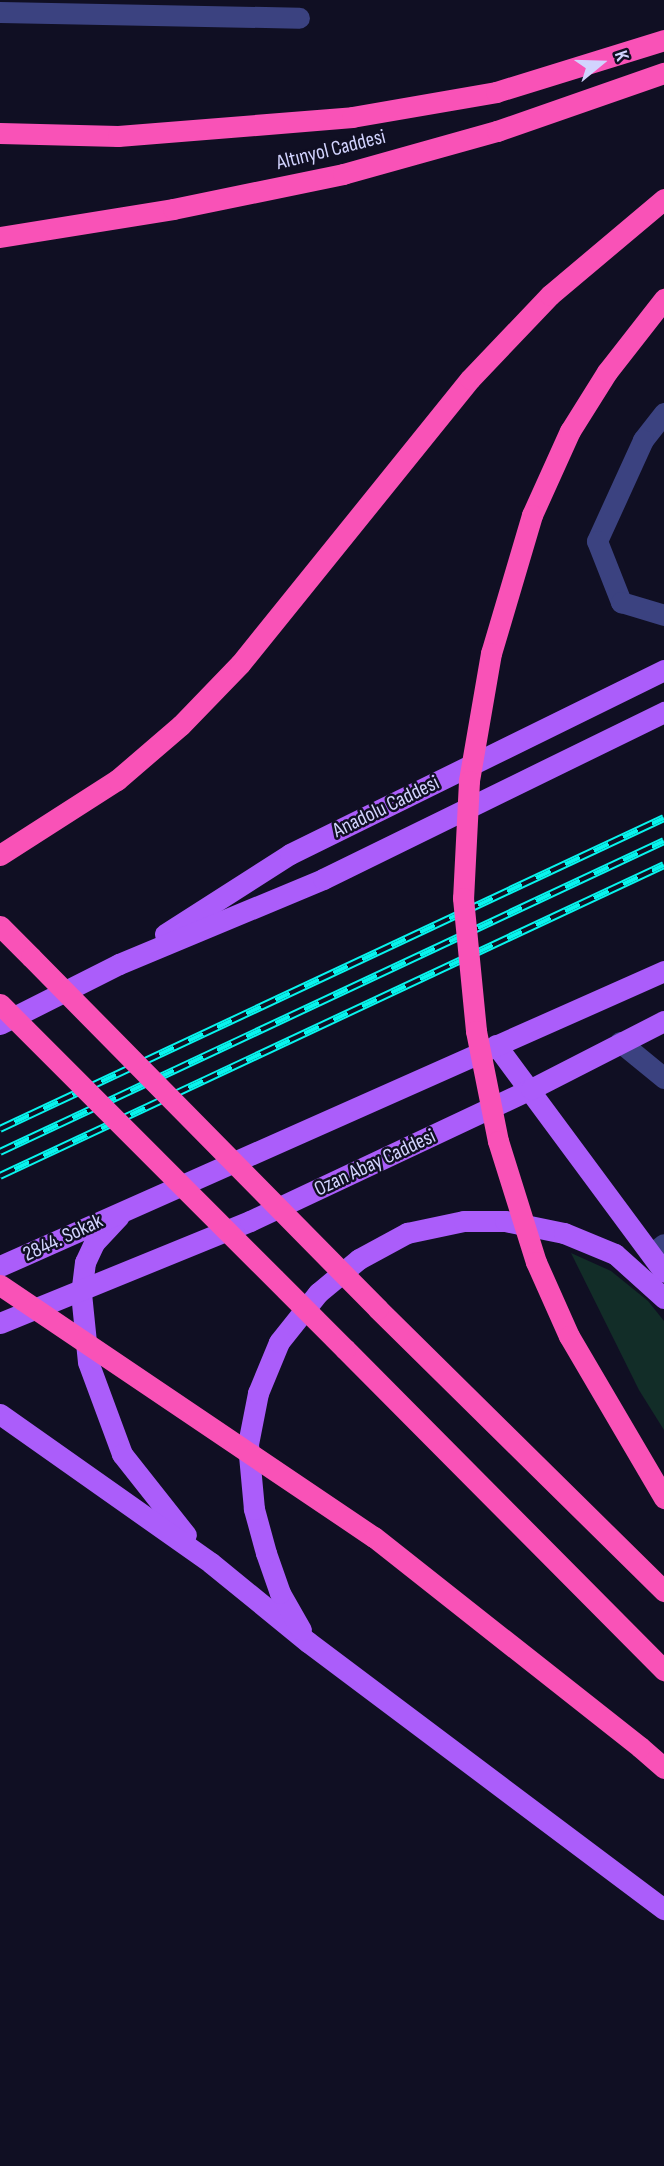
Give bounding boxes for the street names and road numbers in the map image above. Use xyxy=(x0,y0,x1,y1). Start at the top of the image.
street label: Altınyol Caddesi xyxy=(274,124,388,176)
street label: Anadolu Caddesi xyxy=(329,770,443,844)
street label: Ozan Abay Caddesi xyxy=(310,1124,440,1202)
street label: 2844. Sokak xyxy=(19,1209,107,1267)

